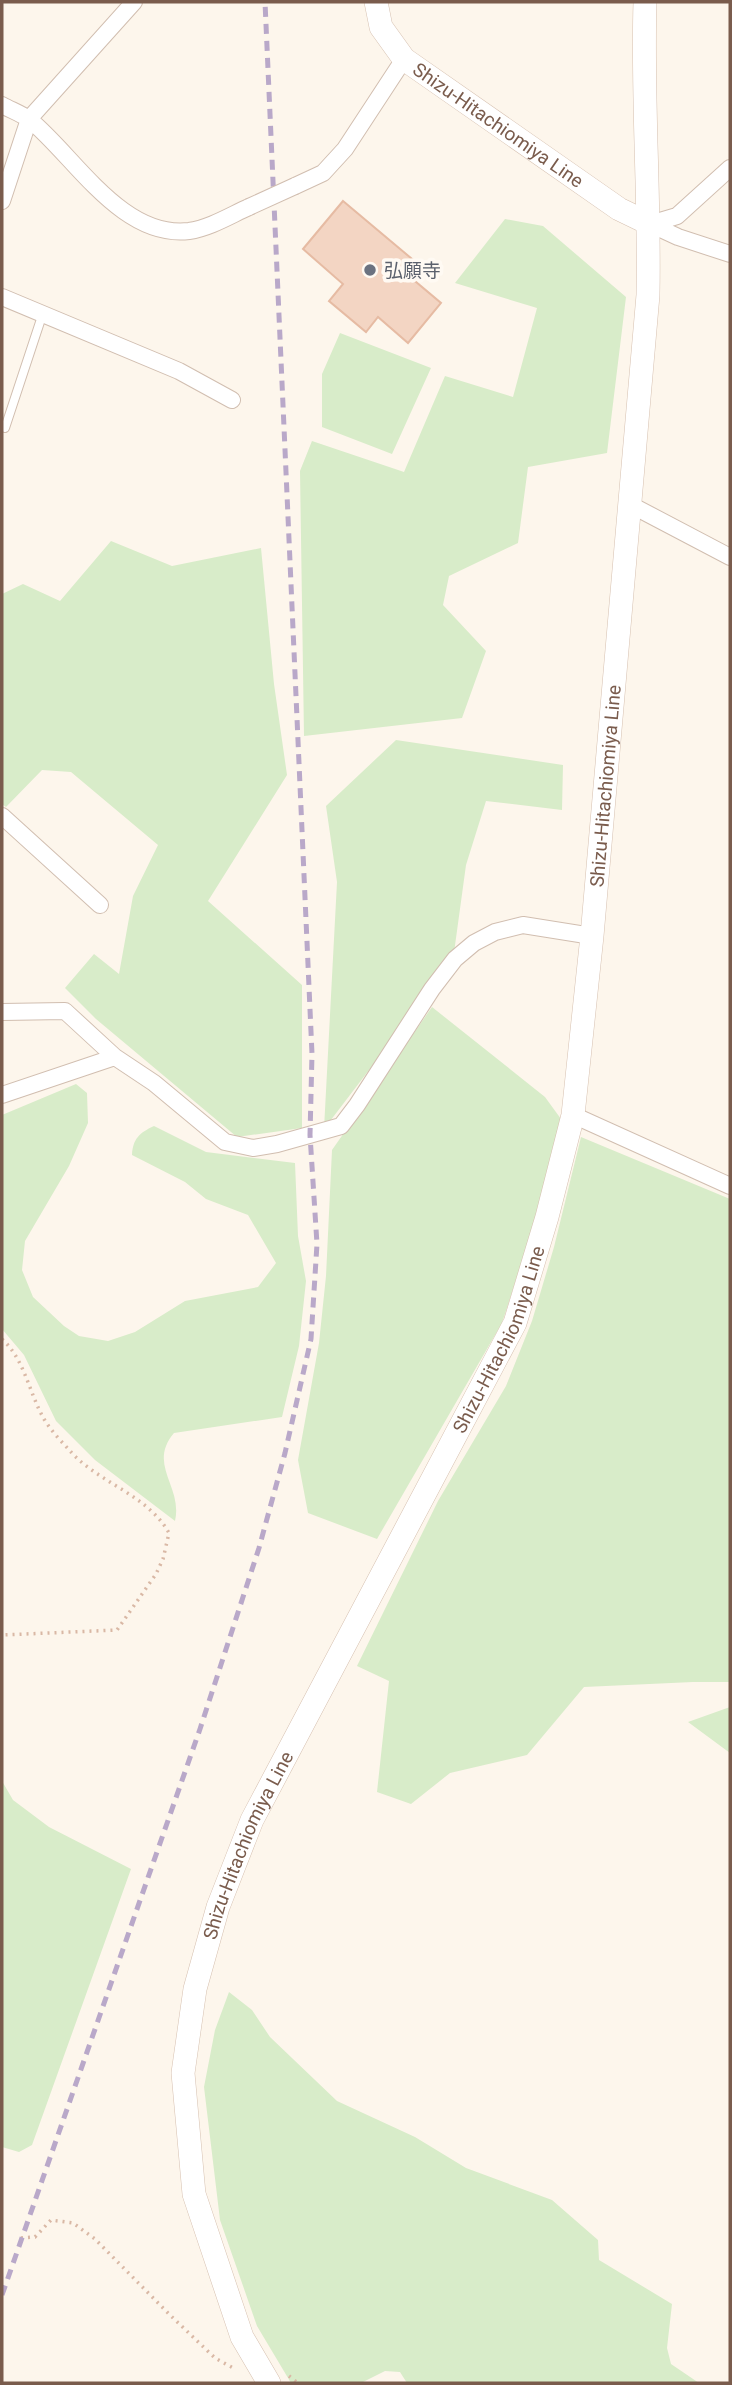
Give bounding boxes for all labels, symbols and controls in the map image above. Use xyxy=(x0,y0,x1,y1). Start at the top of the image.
street label: Shizu-Hitachiomiya Line xyxy=(409,57,588,192)
place label: 弘願寺 xyxy=(384,259,441,282)
marker: 弘願寺 xyxy=(362,262,378,278)
street label: Shizu-Hitachiomiya Line xyxy=(585,684,625,888)
street label: Shizu-Hitachiomiya Line xyxy=(447,1243,549,1437)
street label: Shizu-Hitachiomiya Line xyxy=(198,1747,298,1942)

